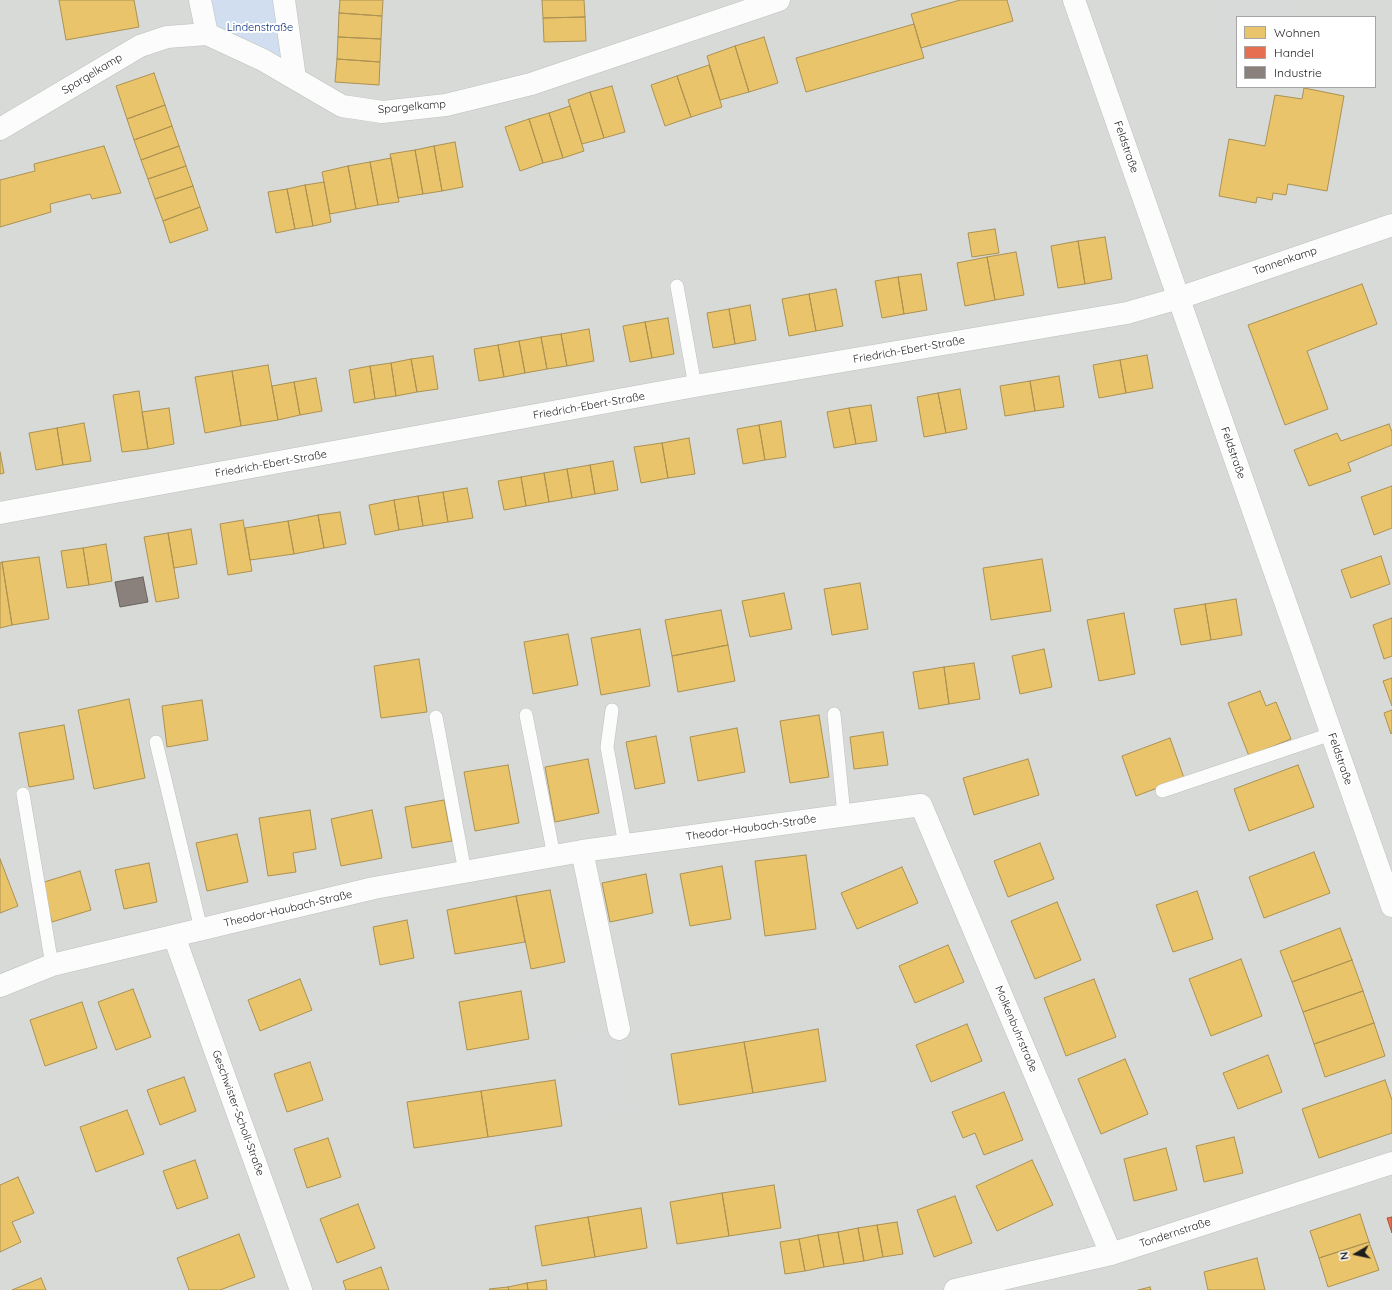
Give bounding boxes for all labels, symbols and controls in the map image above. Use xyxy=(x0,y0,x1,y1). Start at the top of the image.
legend xyxy=(1236,16,1376,88)
park label: Lindenstraße xyxy=(227,21,293,35)
text: Wohnen xyxy=(1274,25,1320,40)
text: Handel xyxy=(1274,45,1314,60)
street label: Spargelkamp xyxy=(59,51,125,97)
text: Industrie xyxy=(1274,65,1322,80)
street label: Spargelkamp xyxy=(377,97,447,117)
street label: Feldstraße xyxy=(1111,119,1141,175)
street label: Tannenkamp xyxy=(1251,244,1319,278)
street label: Friedrich-Ebert-Straße xyxy=(852,334,966,366)
street label: Friedrich-Ebert-Straße xyxy=(532,390,646,422)
street label: Feldstraße xyxy=(1218,425,1248,481)
street label: Friedrich-Ebert-Straße xyxy=(214,448,328,480)
street label: Feldstraße xyxy=(1325,731,1355,787)
street label: Theodor-Haubach-Straße xyxy=(685,812,817,844)
street label: Theodor-Haubach-Straße xyxy=(222,888,354,930)
street label: Molkenbuhrstraße xyxy=(992,984,1040,1074)
street label: Geschwister-Scholl-Straße xyxy=(209,1048,267,1178)
street label: Tondernstraße xyxy=(1138,1215,1212,1251)
north arrow xyxy=(1336,1234,1376,1274)
text: N xyxy=(1337,1251,1352,1261)

